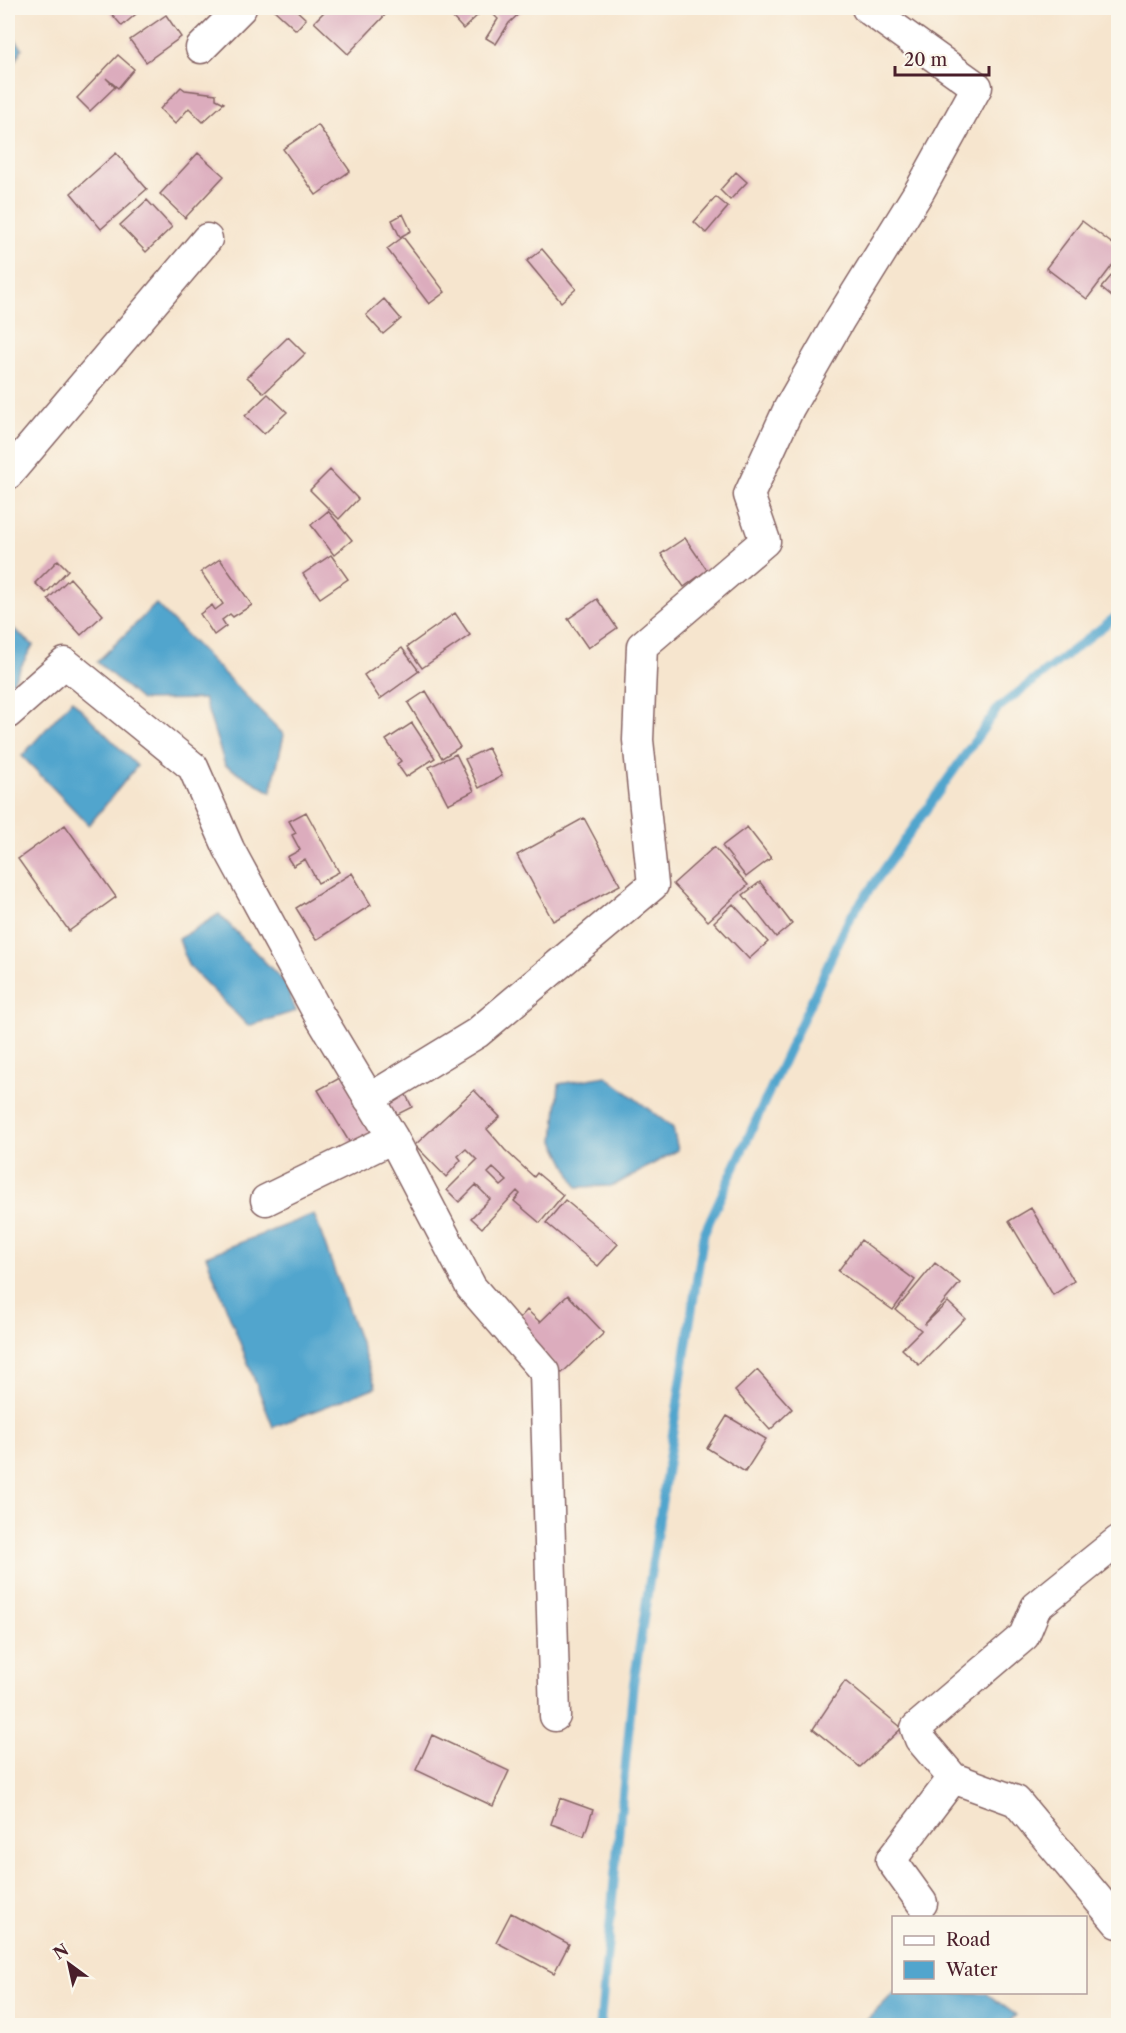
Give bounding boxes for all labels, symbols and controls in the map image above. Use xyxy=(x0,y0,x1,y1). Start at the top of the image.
scale bar xyxy=(895,39,990,77)
text: 20 m xyxy=(904,49,948,71)
legend xyxy=(892,1916,1087,1994)
text: Road xyxy=(946,1929,991,1951)
north arrow xyxy=(39,1934,99,1994)
text: N xyxy=(50,1939,72,1964)
text: Water xyxy=(945,1959,998,1981)

